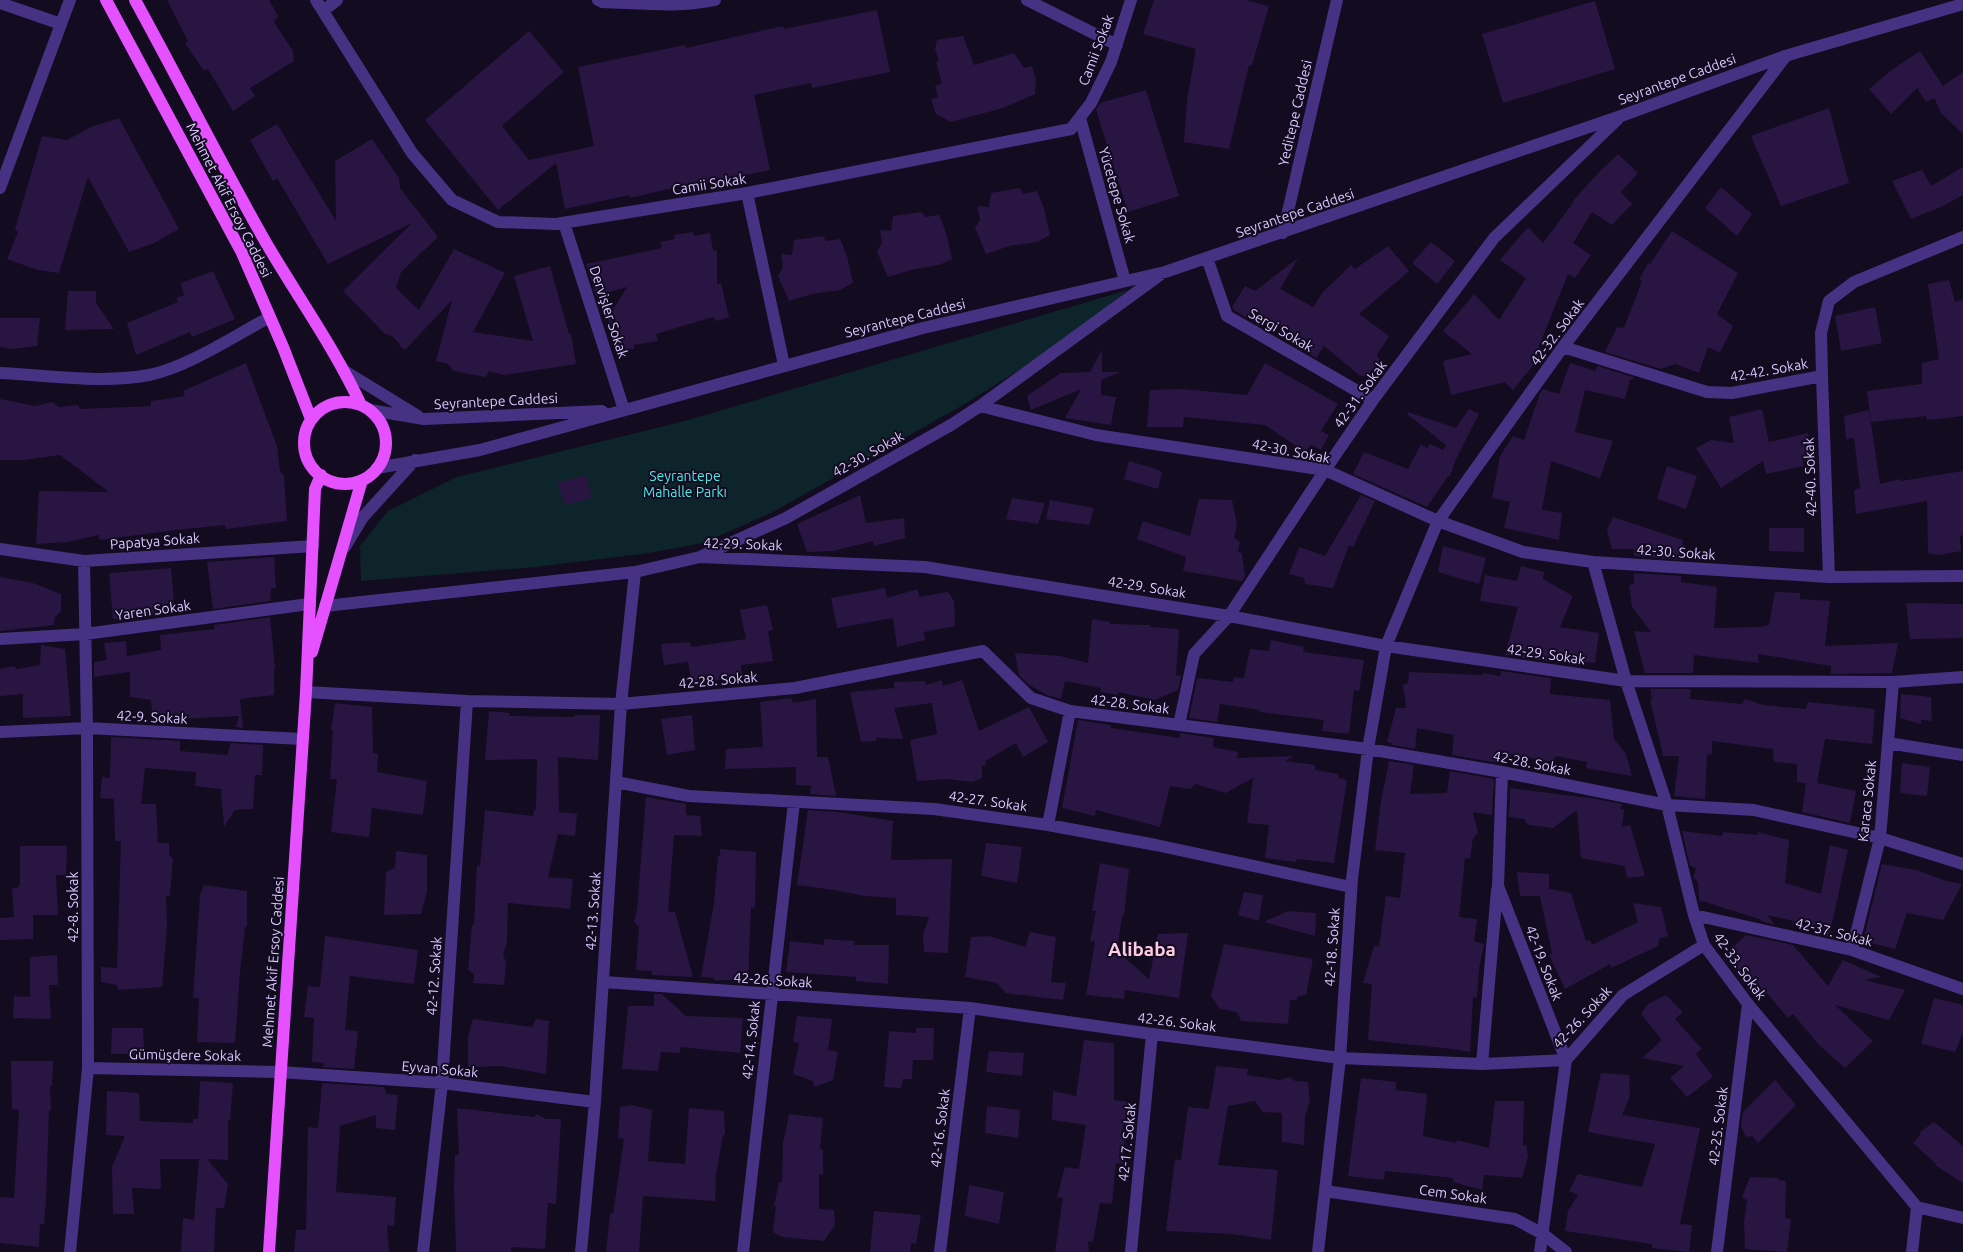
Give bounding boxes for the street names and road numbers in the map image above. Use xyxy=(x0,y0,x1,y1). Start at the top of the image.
street label: Camii Sokak xyxy=(1075,12,1117,88)
street label: Seyrantepe Caddesi xyxy=(1616,50,1738,108)
street label: Yeditepe Caddesi xyxy=(1275,58,1315,168)
street label: Mehmet Akif Ersoy Caddesi xyxy=(183,120,275,280)
street label: Yücetepe Sokak xyxy=(1096,145,1138,245)
street label: Camii Sokak xyxy=(671,170,747,198)
street label: Seyrantepe Caddesi xyxy=(1234,185,1356,241)
street label: Dervişler Sokak xyxy=(587,264,631,360)
street label: Seyrantepe Caddesi xyxy=(843,295,967,341)
street label: 42-32. Sokak xyxy=(1527,296,1587,368)
street label: Sergi Sokak xyxy=(1246,305,1316,355)
street label: 42-42. Sokak xyxy=(1729,355,1809,385)
street label: 42-31. Sokak xyxy=(1330,357,1390,431)
street label: Seyrantepe Caddesi xyxy=(434,390,558,412)
street label: 42-30. Sokak xyxy=(830,428,906,480)
street label: 42-30. Sokak xyxy=(1251,436,1331,466)
street label: 42-40. Sokak xyxy=(1801,437,1819,517)
street label: Papatya Sokak xyxy=(109,530,201,552)
street label: 42-29. Sokak xyxy=(703,535,783,553)
street label: 42-30. Sokak xyxy=(1636,541,1716,563)
street label: 42-29. Sokak xyxy=(1107,573,1187,601)
street label: Yaren Sokak xyxy=(114,597,192,623)
street label: 42-29. Sokak xyxy=(1506,641,1586,667)
street label: 42-28. Sokak xyxy=(678,669,758,691)
street label: 42-28. Sokak xyxy=(1090,691,1170,717)
street label: 42-9. Sokak xyxy=(116,707,188,727)
street label: 42-28. Sokak xyxy=(1492,748,1572,778)
street label: Karaca Sokak xyxy=(1855,759,1879,843)
street label: 42-27. Sokak xyxy=(948,788,1028,814)
street label: 42-8. Sokak xyxy=(65,871,81,943)
street label: 42-13. Sokak xyxy=(582,871,604,951)
street label: Mehmet Akif Ersoy Caddesi xyxy=(259,876,287,1048)
street label: 42-18. Sokak xyxy=(1321,907,1343,987)
street label: 42-37. Sokak xyxy=(1794,915,1874,949)
street label: 42-19. Sokak xyxy=(1522,923,1566,1003)
street label: 42-33. Sokak xyxy=(1710,929,1770,1003)
street label: 42-12. Sokak xyxy=(423,936,445,1016)
street label: 42-26. Sokak xyxy=(733,969,813,991)
street label: 42-26. Sokak xyxy=(1549,983,1615,1051)
street label: 42-14. Sokak xyxy=(739,1000,763,1080)
street label: 42-26. Sokak xyxy=(1137,1009,1217,1035)
street label: Gümüşdere Sokak xyxy=(129,1046,241,1064)
street label: Eyvan Sokak xyxy=(401,1058,479,1080)
street label: 42-25. Sokak xyxy=(1705,1086,1731,1166)
street label: 42-16. Sokak xyxy=(927,1088,953,1168)
street label: 42-17. Sokak xyxy=(1115,1102,1139,1182)
street label: Cem Sokak xyxy=(1418,1181,1488,1207)

